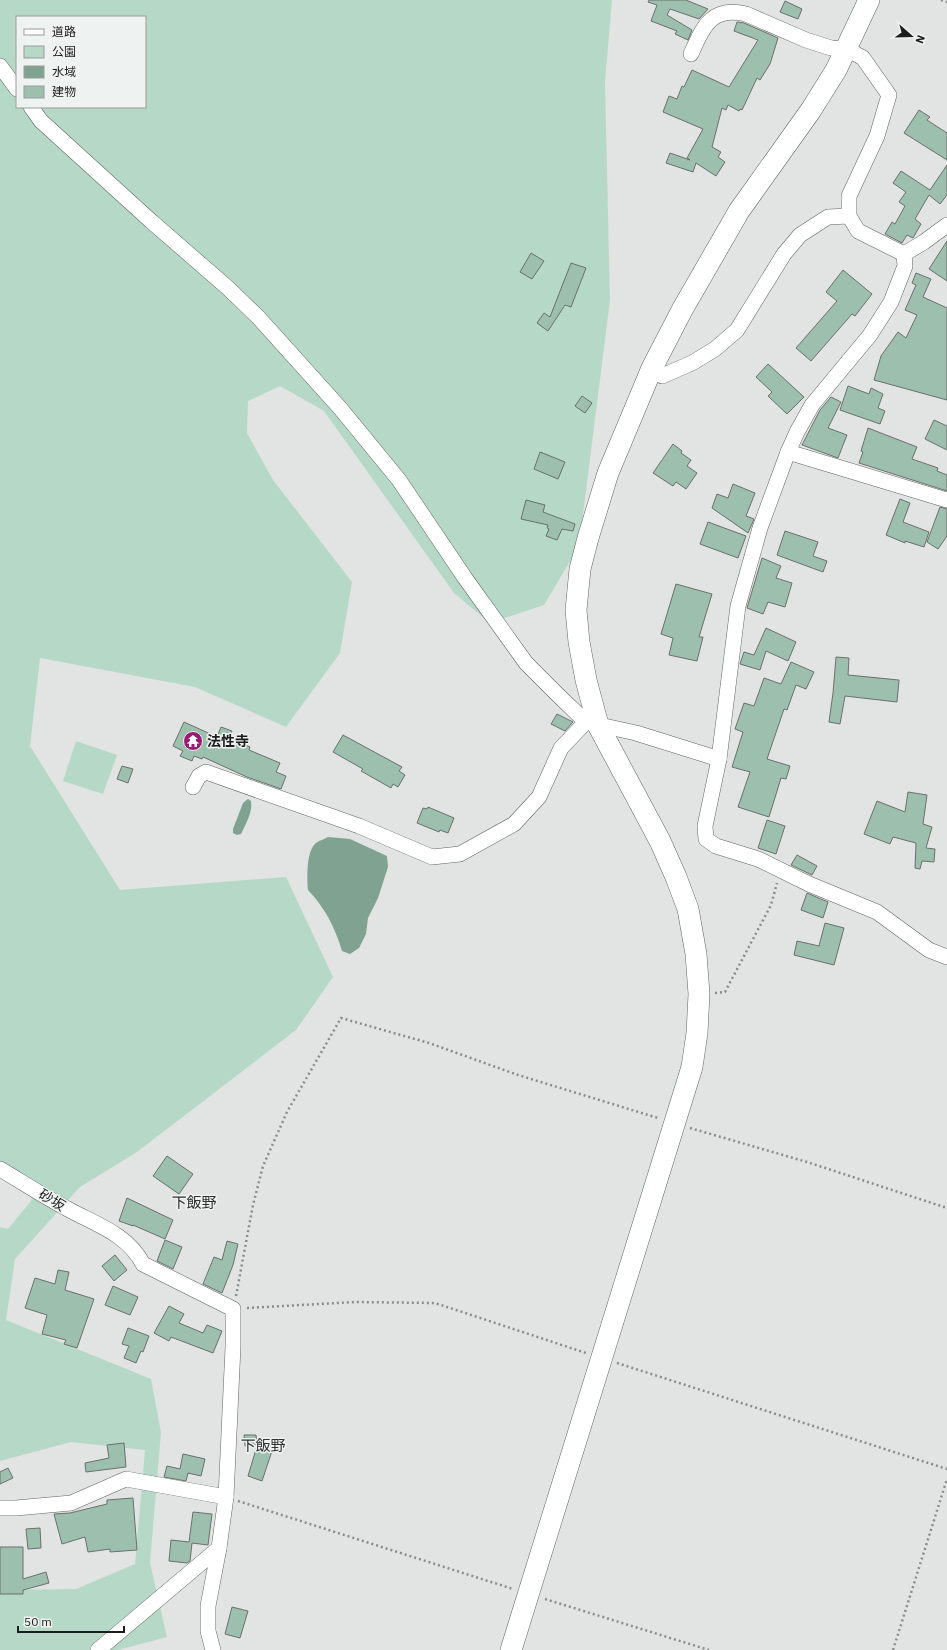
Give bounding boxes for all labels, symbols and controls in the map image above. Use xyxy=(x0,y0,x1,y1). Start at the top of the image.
legend xyxy=(16,16,146,108)
north arrow xyxy=(891,16,931,56)
text: 道路 xyxy=(52,24,76,39)
text: N xyxy=(912,33,928,46)
text: 公園 xyxy=(52,44,76,59)
text: 水域 xyxy=(52,64,76,79)
text: 建物 xyxy=(52,84,76,99)
temple icon: 法性寺 xyxy=(182,730,204,752)
place label: 法性寺 xyxy=(207,732,249,750)
street label: 砂坂 xyxy=(35,1185,69,1215)
district label: 下飯野 xyxy=(171,1193,217,1212)
district label: 下飯野 xyxy=(240,1436,286,1455)
scale bar xyxy=(18,1608,124,1634)
text: 50 m xyxy=(24,1614,52,1629)

